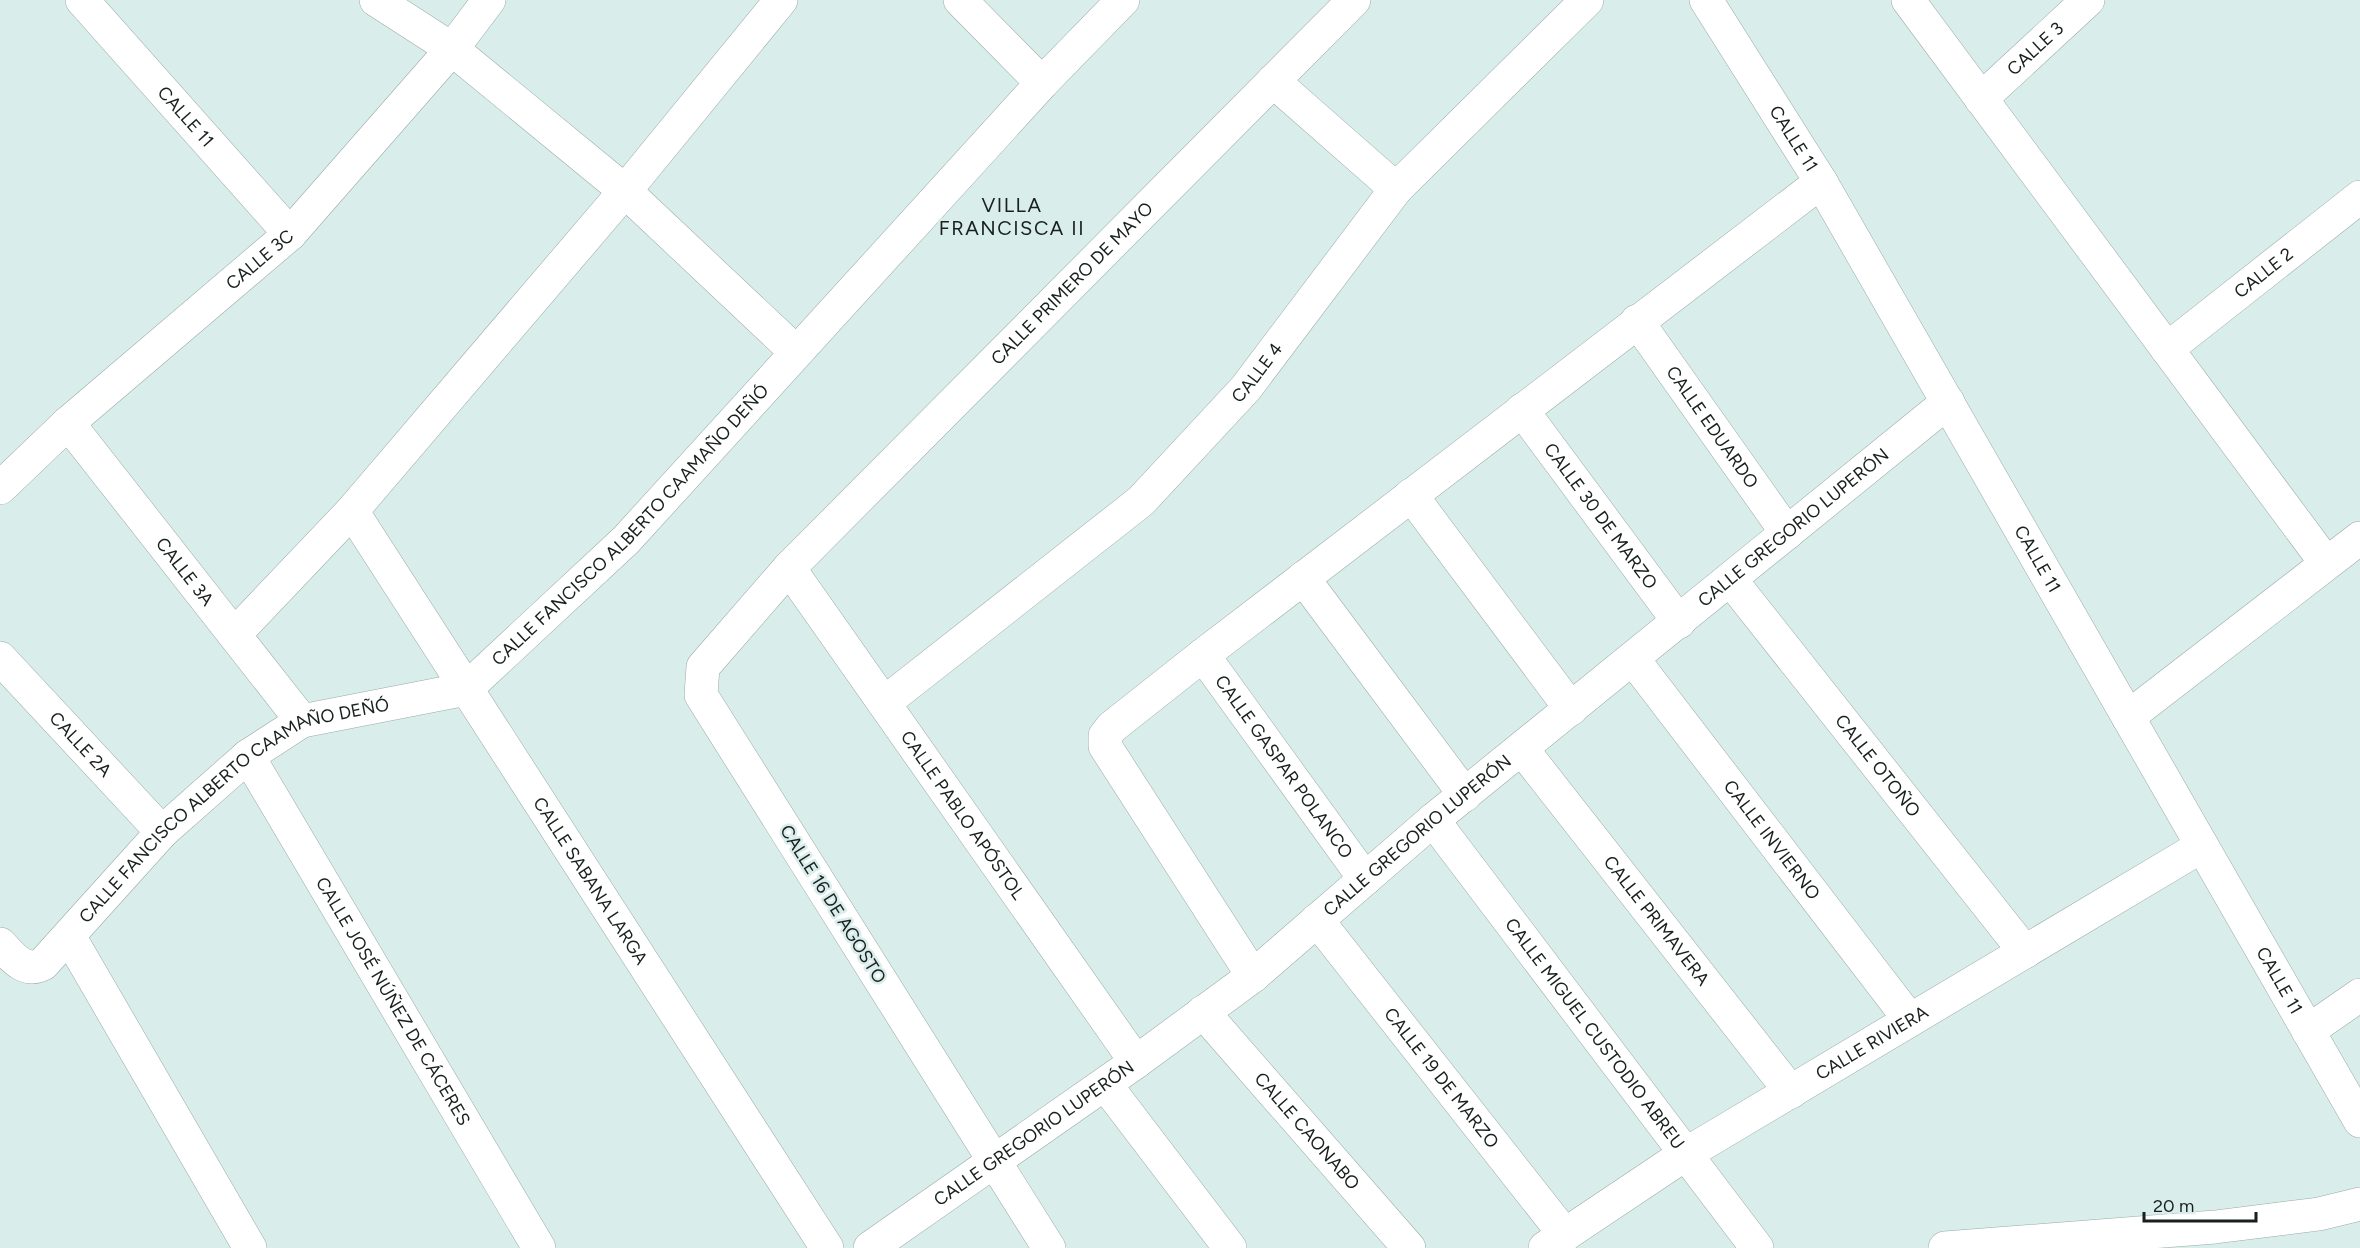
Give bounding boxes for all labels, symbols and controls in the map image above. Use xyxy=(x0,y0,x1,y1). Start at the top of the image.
street label: CALLE 3 xyxy=(2003,17,2068,80)
street label: CALLE 11 xyxy=(153,82,218,152)
street label: CALLE 11 xyxy=(1765,102,1823,176)
district label: VILLA FRANCISCA II xyxy=(939,193,1085,240)
street label: CALLE PRIMERO DE MAYO xyxy=(986,197,1158,369)
street label: CALLE 3C xyxy=(222,225,298,295)
street label: CALLE 2 xyxy=(2230,243,2298,303)
street label: CALLE 4 xyxy=(1227,338,1287,407)
street label: CALLE EDUARDO xyxy=(1661,362,1763,493)
street label: CALLE FANCISCO ALBERTO CAAMAÑO DEÑÓ xyxy=(487,380,773,670)
street label: CALLE 30 DE MARZO xyxy=(1539,439,1662,594)
street label: CALLE GREGORIO LUPERÓN xyxy=(1693,444,1893,612)
street label: CALLE 11 xyxy=(2009,521,2065,597)
street label: CALLE 3A xyxy=(151,533,218,610)
street label: CALLE GASPAR POLANCO xyxy=(1210,671,1358,863)
street label: CALLE FANCISCO ALBERTO CAAMAÑO DEÑÓ xyxy=(74,693,391,927)
street label: CALLE 2A xyxy=(45,707,116,782)
street label: CALLE OTOÑO xyxy=(1830,710,1925,821)
street label: CALLE PABLO APÓSTOL xyxy=(896,727,1030,904)
street label: CALLE GREGORIO LUPERÓN xyxy=(1319,750,1516,921)
street label: CALLE INVIERNO xyxy=(1719,776,1825,904)
street label: CALLE SABANA LARGA xyxy=(528,793,652,969)
street label: CALLE 16 DE AGOSTO xyxy=(775,821,891,987)
street label: CALLE PRIMAVERA xyxy=(1599,851,1714,990)
street label: CALLE JOSÉ NÚÑEZ DE CÁCERES xyxy=(311,873,475,1130)
street label: CALLE MIGUEL CUSTODIO ABREU xyxy=(1500,914,1689,1154)
street label: CALLE 11 xyxy=(2251,943,2307,1018)
street label: CALLE RIVIERA xyxy=(1812,1001,1932,1085)
street label: CALLE 19 DE MARZO xyxy=(1379,1003,1503,1153)
street label: CALLE GREGORIO LUPERÓN xyxy=(930,1056,1138,1211)
street label: CALLE CAONABO xyxy=(1250,1068,1364,1194)
scale bar xyxy=(2144,1185,2256,1223)
text: 20 m xyxy=(2153,1195,2194,1217)

